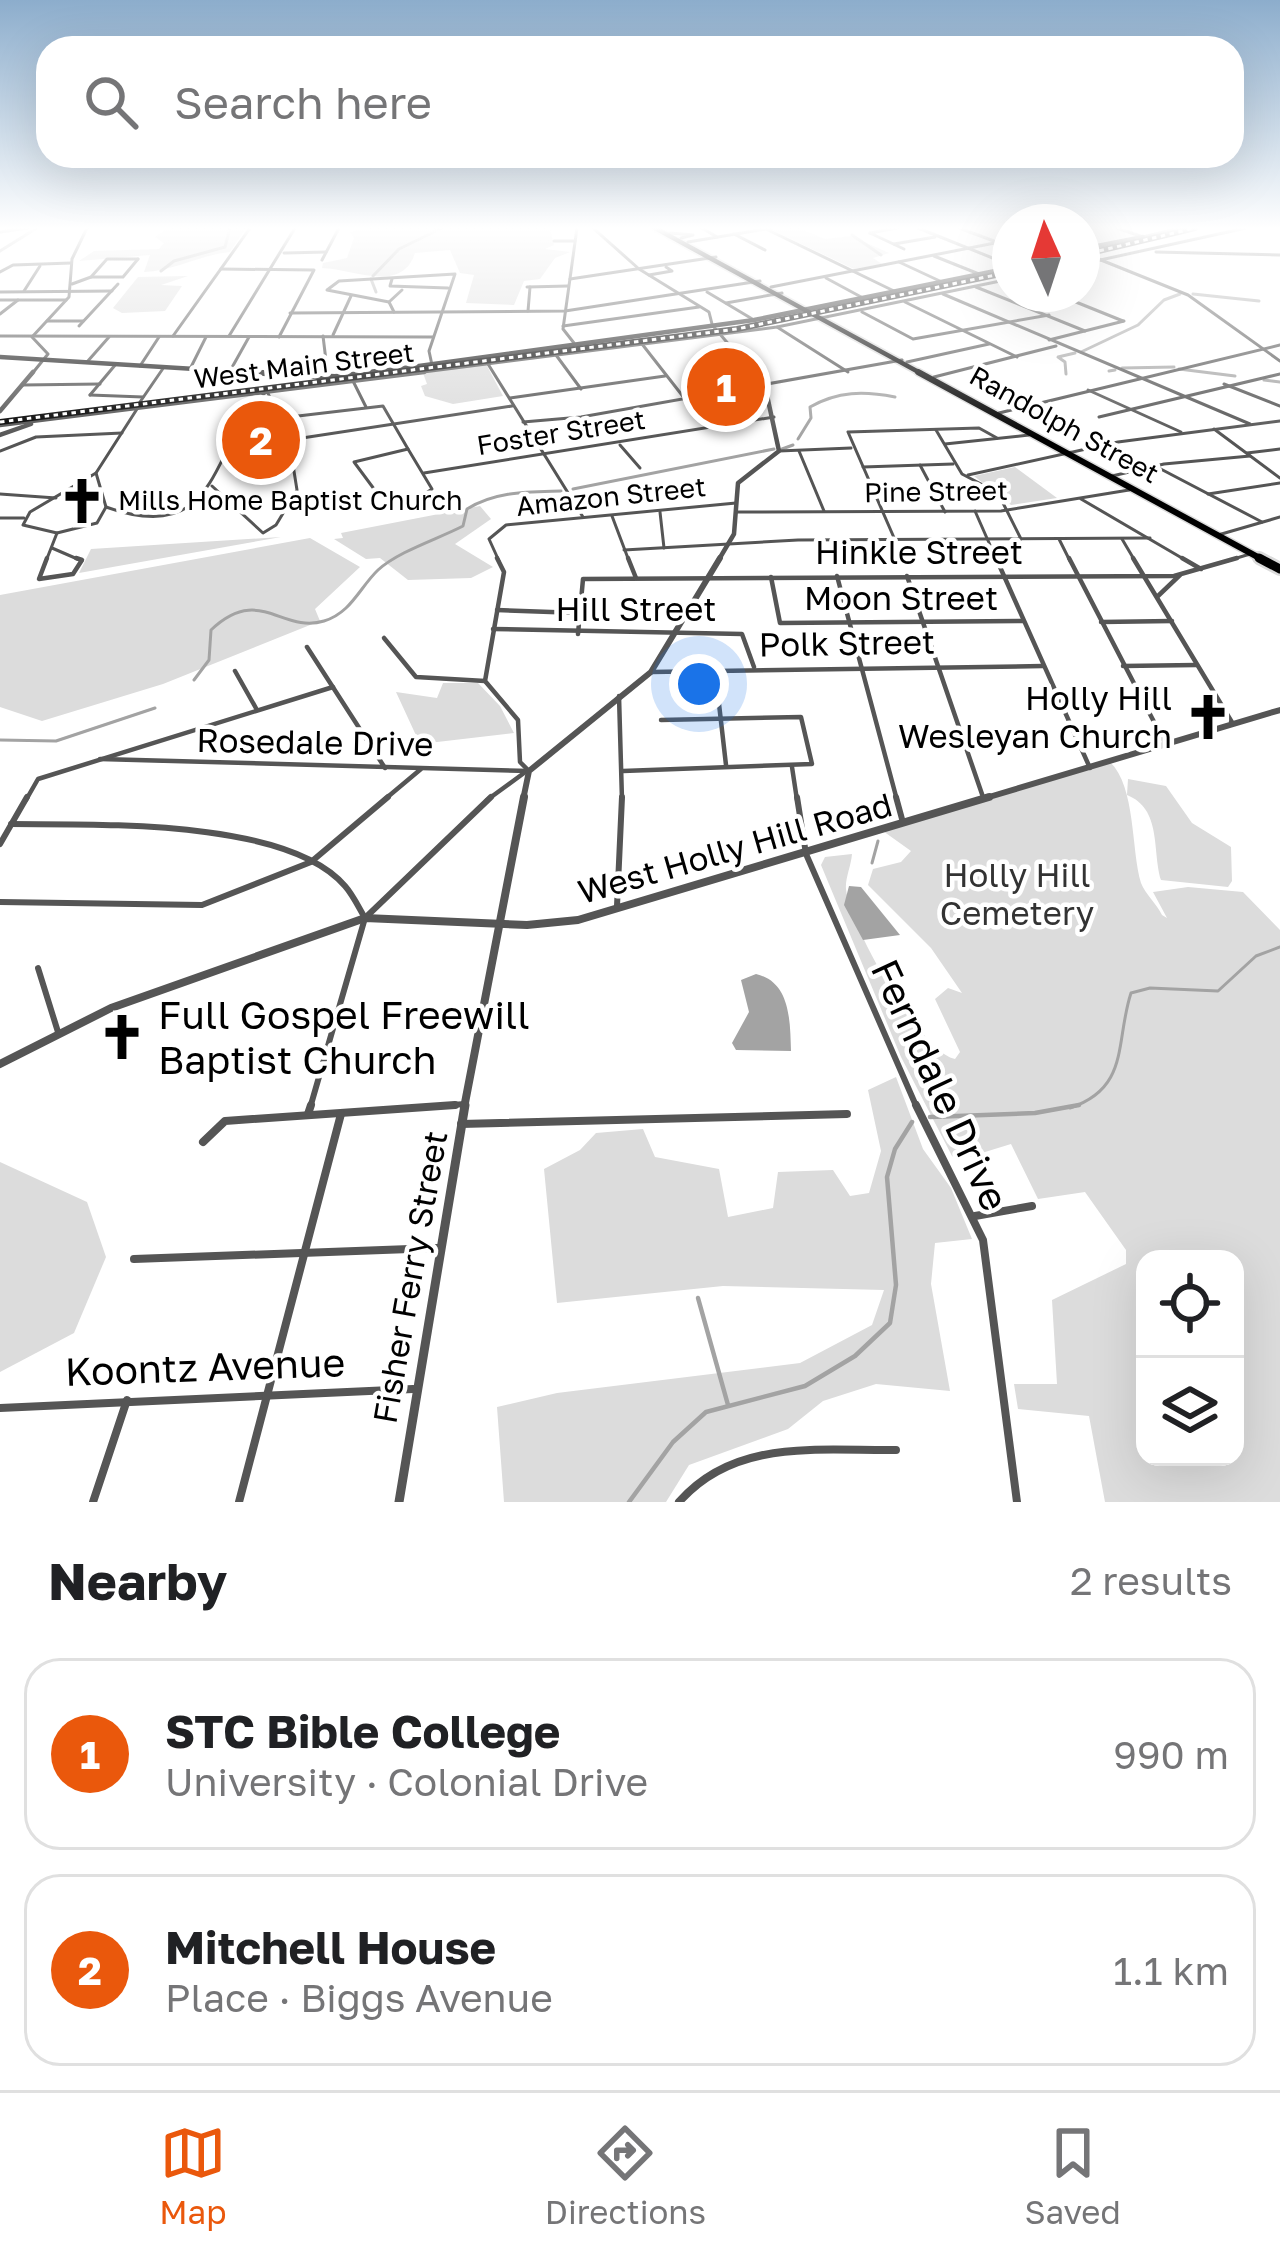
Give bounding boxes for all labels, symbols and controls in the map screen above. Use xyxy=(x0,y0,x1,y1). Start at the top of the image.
search box xyxy=(36,36,1244,168)
icon: search xyxy=(78,69,144,135)
text: Search here xyxy=(174,75,432,129)
north arrow xyxy=(992,204,1100,312)
street label: West Main Street xyxy=(192,336,416,394)
pin: 1 xyxy=(687,342,765,432)
street label: Randolph Street xyxy=(964,359,1165,489)
pin: 2 xyxy=(222,395,300,485)
street label: Foster Street xyxy=(474,403,647,461)
street label: Amazon Street xyxy=(514,470,707,522)
street label: Pine Street xyxy=(864,474,1008,508)
church icon: Mills Home Baptist Church xyxy=(57,476,107,526)
place label: Mills Home Baptist Church xyxy=(118,484,463,516)
street label: Hinkle Street xyxy=(815,532,1023,571)
street label: Moon Street xyxy=(804,578,998,617)
street label: Hill Street xyxy=(556,589,716,628)
street label: Polk Street xyxy=(759,621,935,664)
your location xyxy=(669,654,729,714)
place label: Holly Hill Wesleyan Church xyxy=(898,678,1172,755)
church icon: Holly Hill Wesleyan Church xyxy=(1183,692,1233,742)
street label: Rosedale Drive xyxy=(196,720,434,763)
street label: West Holly Hill Road xyxy=(573,784,896,911)
park label: Holly Hill Cemetery xyxy=(940,855,1094,932)
street label: Ferndale Drive xyxy=(862,952,1019,1218)
place label: Full Gospel Freewill Baptist Church xyxy=(158,991,530,1083)
church icon: Full Gospel Freewill Baptist Church xyxy=(97,1012,147,1062)
street label: Fisher Ferry Street xyxy=(365,1128,454,1426)
map controls xyxy=(1136,1250,1244,1466)
button: locate xyxy=(1136,1250,1244,1358)
street label: Koontz Avenue xyxy=(64,1338,346,1395)
button: layers xyxy=(1136,1358,1244,1466)
text: Nearby xyxy=(48,1550,227,1611)
text: 2 results xyxy=(1070,1557,1232,1604)
text: STC Bible College xyxy=(165,1704,560,1758)
text: 1 xyxy=(80,1731,100,1778)
text: 990 m xyxy=(1113,1731,1229,1778)
text: University · Colonial Drive xyxy=(165,1758,648,1805)
text: Mitchell House xyxy=(165,1920,496,1974)
text: 2 xyxy=(78,1947,102,1994)
text: 1.1 km xyxy=(1113,1947,1229,1994)
text: Place · Biggs Avenue xyxy=(165,1974,553,2021)
tab: Map xyxy=(159,2120,227,2231)
tab: Directions xyxy=(545,2120,706,2231)
tab: Saved xyxy=(1024,2120,1121,2231)

